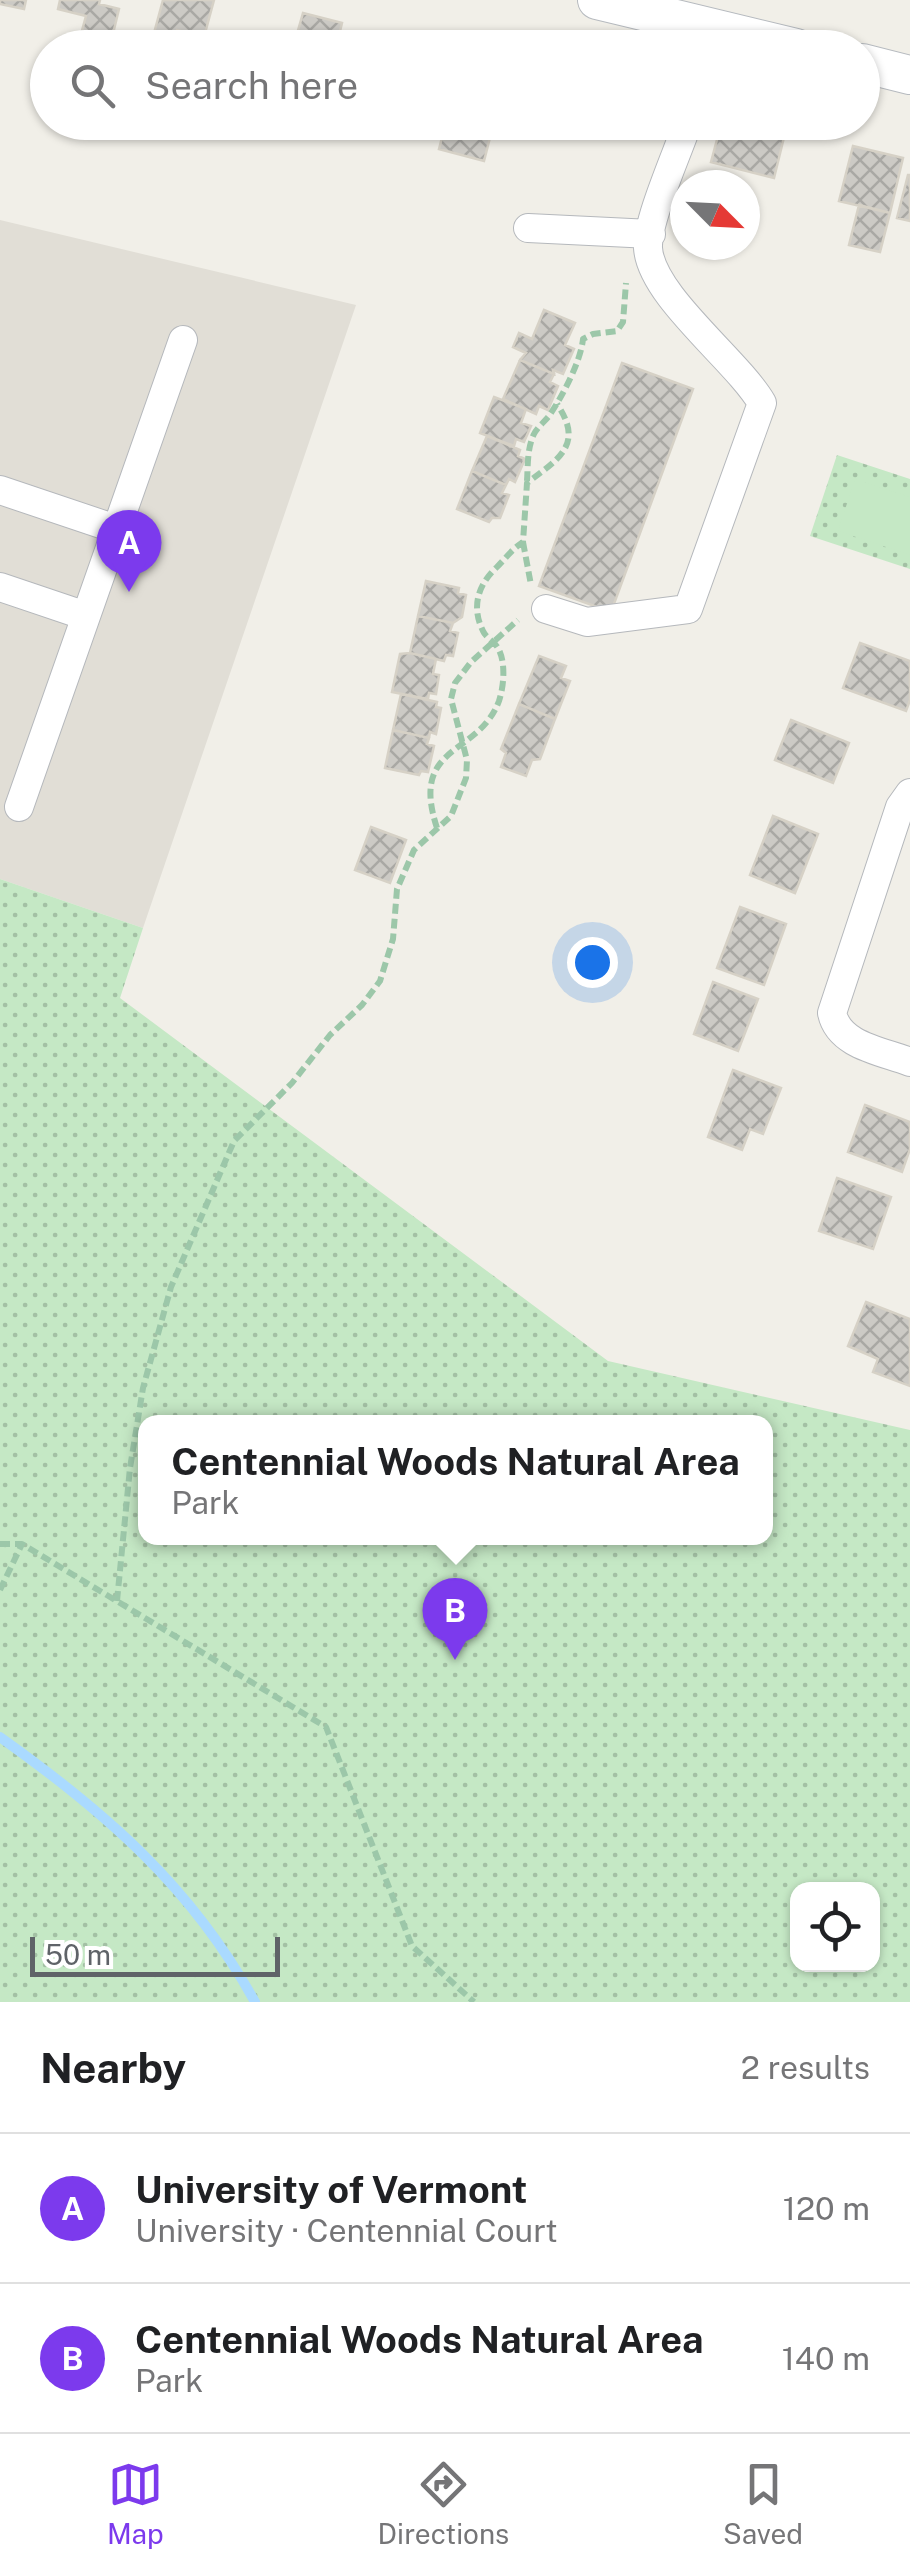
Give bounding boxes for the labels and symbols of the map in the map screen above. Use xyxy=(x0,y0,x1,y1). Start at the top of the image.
north arrow xyxy=(670,170,760,260)
pin: A xyxy=(96,510,162,592)
your location xyxy=(567,937,618,988)
pin: B xyxy=(422,1578,488,1660)
scale bar xyxy=(30,1932,280,1976)

